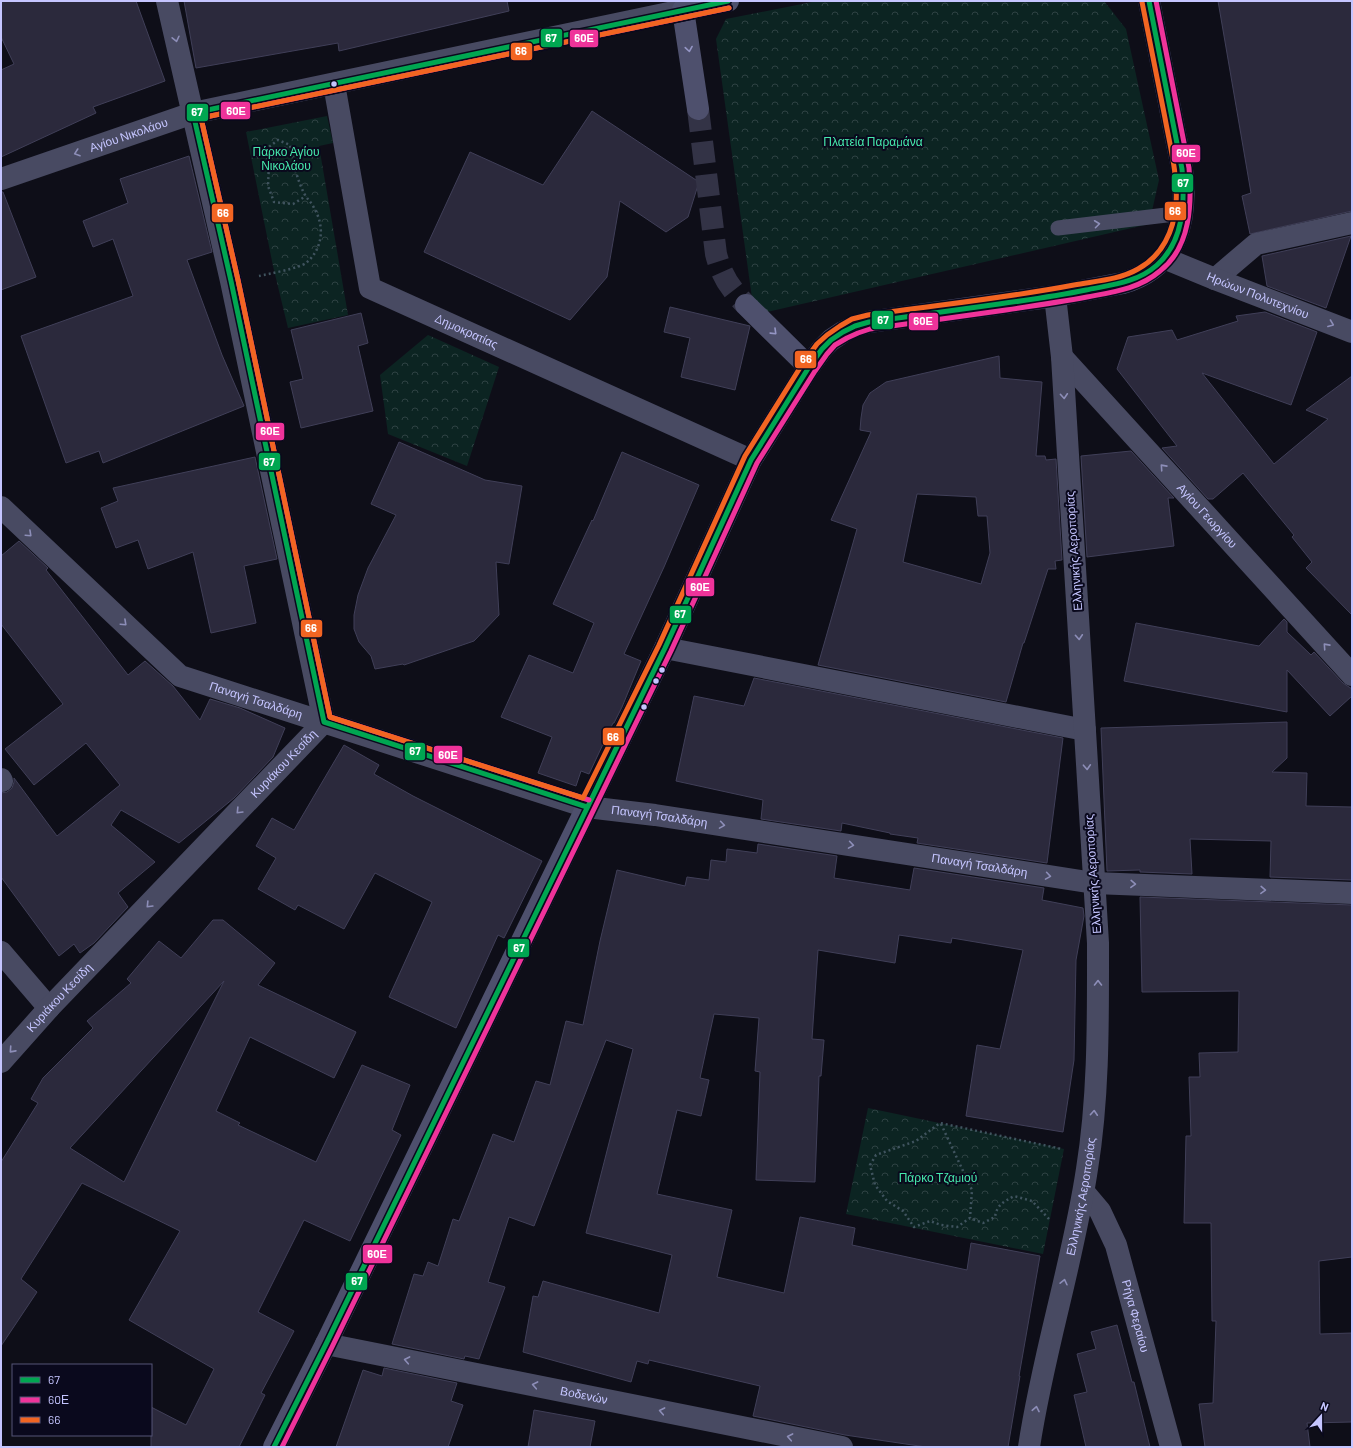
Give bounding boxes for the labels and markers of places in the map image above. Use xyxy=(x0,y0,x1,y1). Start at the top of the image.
unlabelled marker xyxy=(329,79,339,89)
unlabelled marker xyxy=(657,665,667,675)
unlabelled marker xyxy=(651,676,661,686)
unlabelled marker xyxy=(639,702,649,712)

